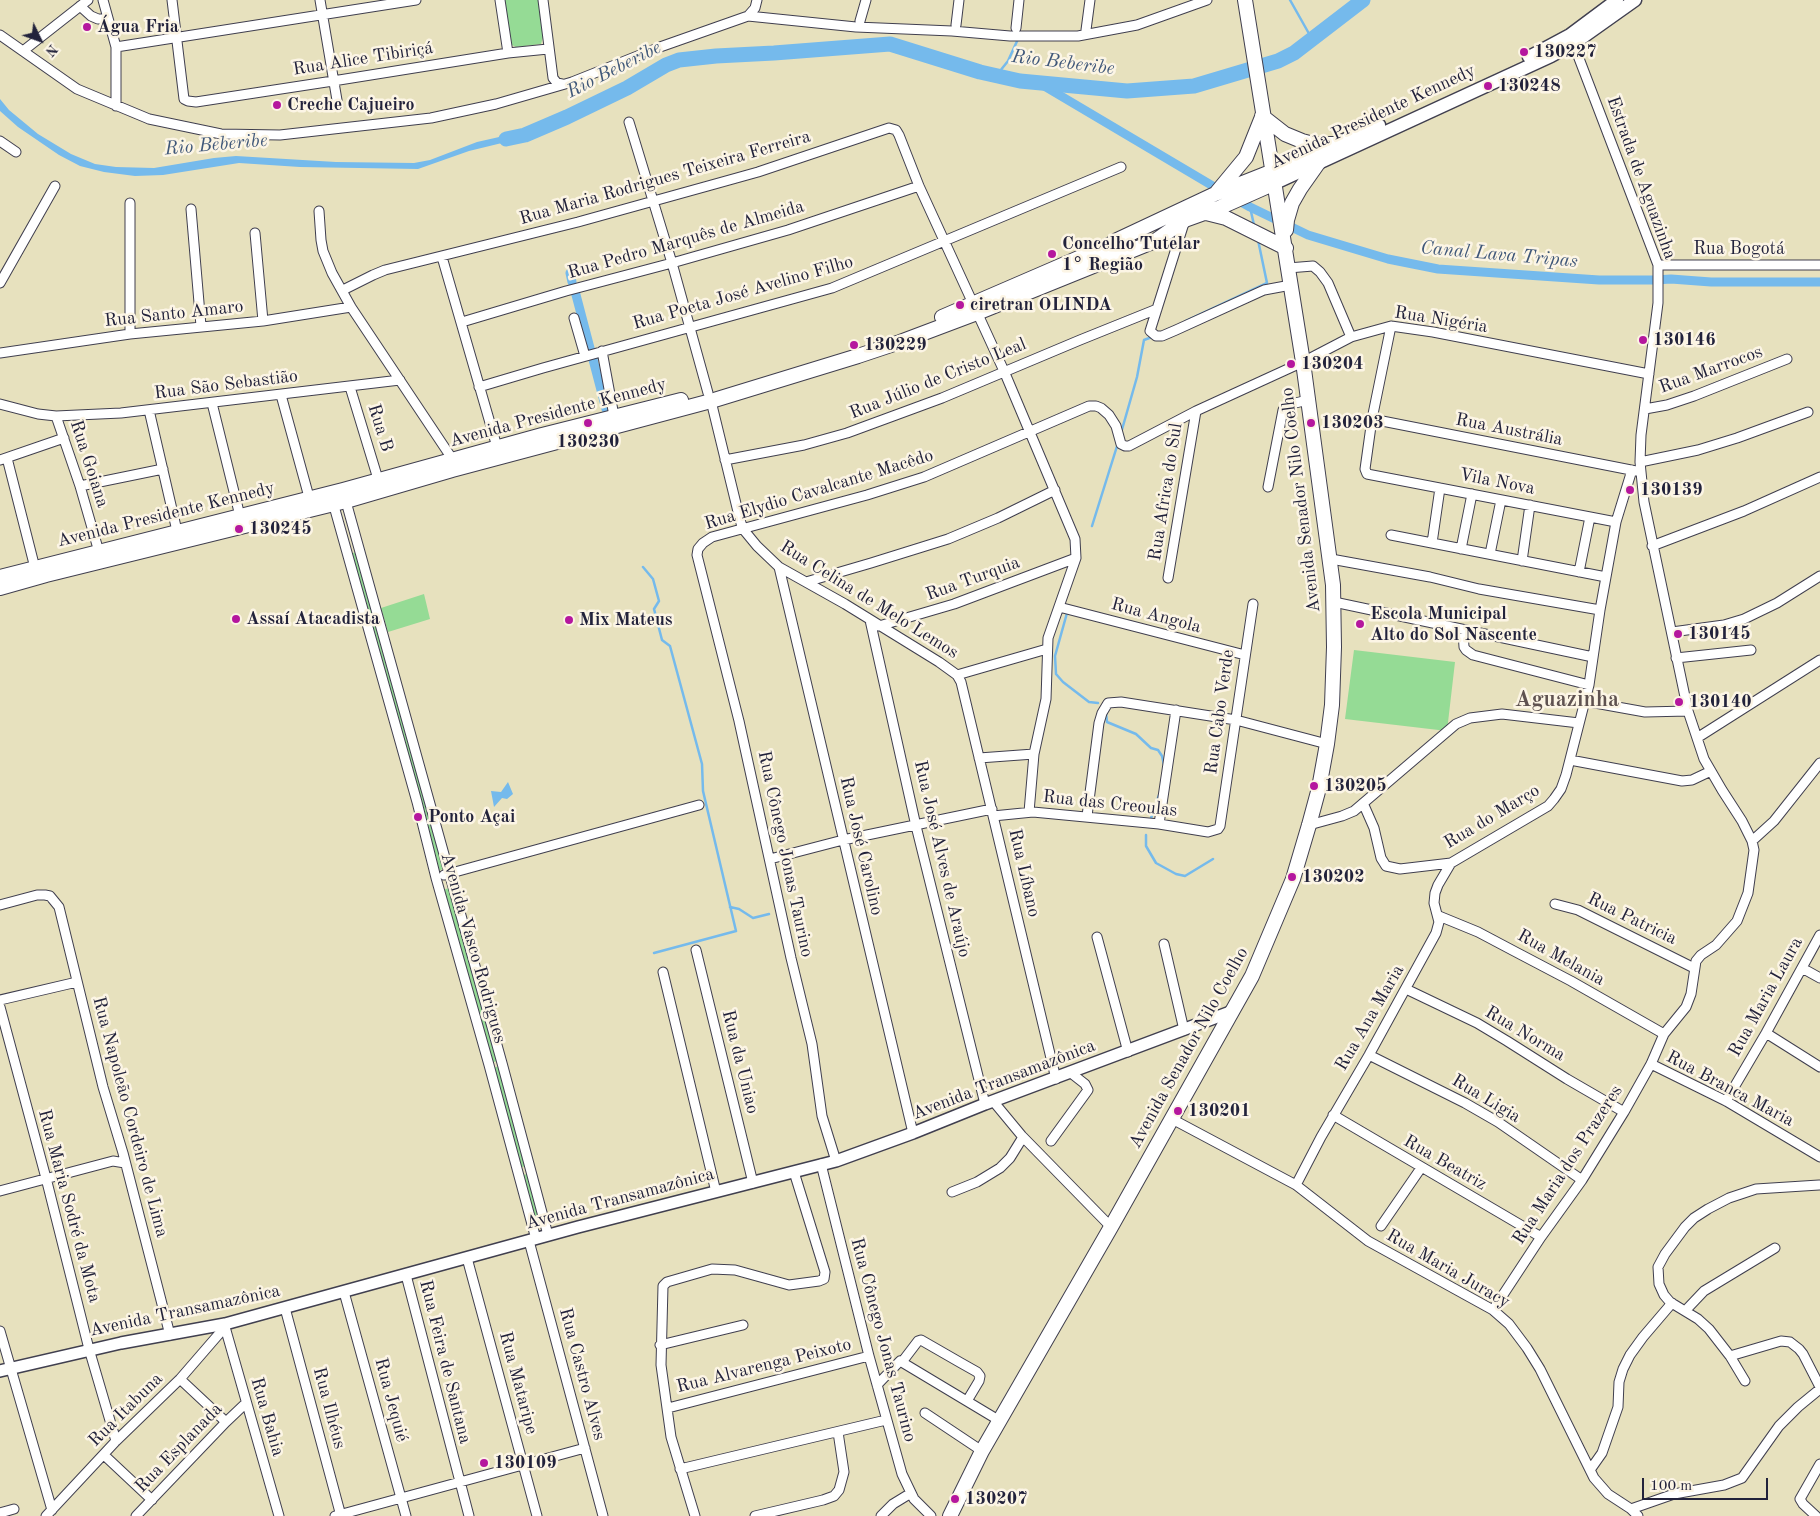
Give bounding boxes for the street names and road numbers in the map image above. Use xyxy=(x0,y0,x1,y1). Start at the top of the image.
street label: Rua Alice Tibiriçá xyxy=(291,37,435,81)
street label: Avenida Presidente Kennedy xyxy=(1267,60,1479,174)
street label: Estrada de Aguazinha xyxy=(1601,93,1681,263)
street label: Rua Maria Rodrigues Teixeira Ferreira xyxy=(517,126,813,230)
street label: Rua Pedro Marquês de Almeida xyxy=(565,196,807,284)
street label: Rua Bogotá xyxy=(1693,238,1785,260)
street label: Rua Poeta José Avelino Filho xyxy=(630,251,856,335)
street label: Rua Santo Amaro xyxy=(103,296,245,332)
street label: Rua Nigéria xyxy=(1393,302,1489,338)
street label: Rua Júlio de Cristo Leal xyxy=(847,334,1029,424)
street label: Rua Marrocos xyxy=(1656,341,1766,399)
street label: Rua São Sebastião xyxy=(153,365,299,405)
street label: Avenida Presidente Kennedy xyxy=(447,374,669,452)
street label: Avenida Senador Nilo Coelho xyxy=(1276,386,1326,614)
street label: Rua B xyxy=(363,401,397,455)
street label: Rua Austrália xyxy=(1454,409,1564,451)
street label: Rua Goiana xyxy=(65,418,113,510)
street label: Rua Africa do Sul xyxy=(1144,422,1188,562)
street label: Rua Elydio Cavalcante Macêdo xyxy=(702,445,936,535)
street label: Vila Nova xyxy=(1457,464,1537,500)
street label: Avenida Presidente Kennedy xyxy=(55,477,277,553)
street label: Rua Celina de Melo Lemos xyxy=(776,536,962,664)
street label: Rua Turquia xyxy=(923,552,1023,606)
street label: Rua Angola xyxy=(1109,594,1203,638)
street label: Rua Cabo Verde xyxy=(1201,648,1239,776)
street label: Rua Cônego Jonas Taurino xyxy=(753,749,817,959)
street label: Rua José Alves de Araújo xyxy=(909,758,975,960)
street label: Rua José Carolino xyxy=(835,774,887,918)
street label: Rua do Março xyxy=(1440,780,1544,854)
street label: Rua das Creoulas xyxy=(1042,786,1178,822)
street label: Rua Líbano xyxy=(1003,827,1045,919)
street label: Avenida Vasco Rodrigues xyxy=(435,850,511,1046)
street label: Rua Patricia xyxy=(1584,888,1680,950)
street label: Rua Melania xyxy=(1513,925,1609,991)
street label: Rua Maria Laura xyxy=(1724,933,1808,1061)
street label: Avenida Senador Nilo Coelho xyxy=(1125,944,1253,1152)
street label: Rua Ana Maria xyxy=(1331,961,1409,1075)
street label: Rua Napoleão Cordeiro de Lima xyxy=(87,994,173,1240)
street label: Rua Norma xyxy=(1481,1002,1569,1066)
street label: Rua da Uniao xyxy=(717,1008,763,1116)
street label: Avenida Transamazônica xyxy=(909,1035,1099,1125)
street label: Rua Branca Maria xyxy=(1662,1046,1798,1132)
street label: Rua Ligia xyxy=(1448,1070,1524,1128)
street label: Rua Maria dos Prazeres xyxy=(1508,1081,1628,1249)
street label: Rua Maria Sodré da Mota xyxy=(33,1107,105,1305)
street label: Rua Beatriz xyxy=(1400,1131,1490,1195)
street label: Avenida Transamazônica xyxy=(523,1163,717,1235)
street label: Rua Maria Juracy xyxy=(1382,1225,1514,1313)
street label: Rua Cônego Jonas Taurino xyxy=(845,1236,921,1444)
street label: Rua Feira de Santana xyxy=(414,1278,476,1446)
street label: Avenida Transamazônica xyxy=(88,1280,282,1342)
street label: Rua Castro Alves xyxy=(554,1305,610,1443)
street label: Rua Mataripe xyxy=(494,1329,542,1437)
street label: Rua Alvarenga Peixoto xyxy=(674,1334,854,1398)
street label: Rua Jequié xyxy=(369,1356,413,1444)
street label: Rua Ilhéus xyxy=(308,1365,350,1451)
street label: Rua Itabuna xyxy=(84,1368,168,1452)
street label: Rua Bahia xyxy=(245,1375,289,1459)
street label: Rua Esplanada xyxy=(131,1399,227,1497)

